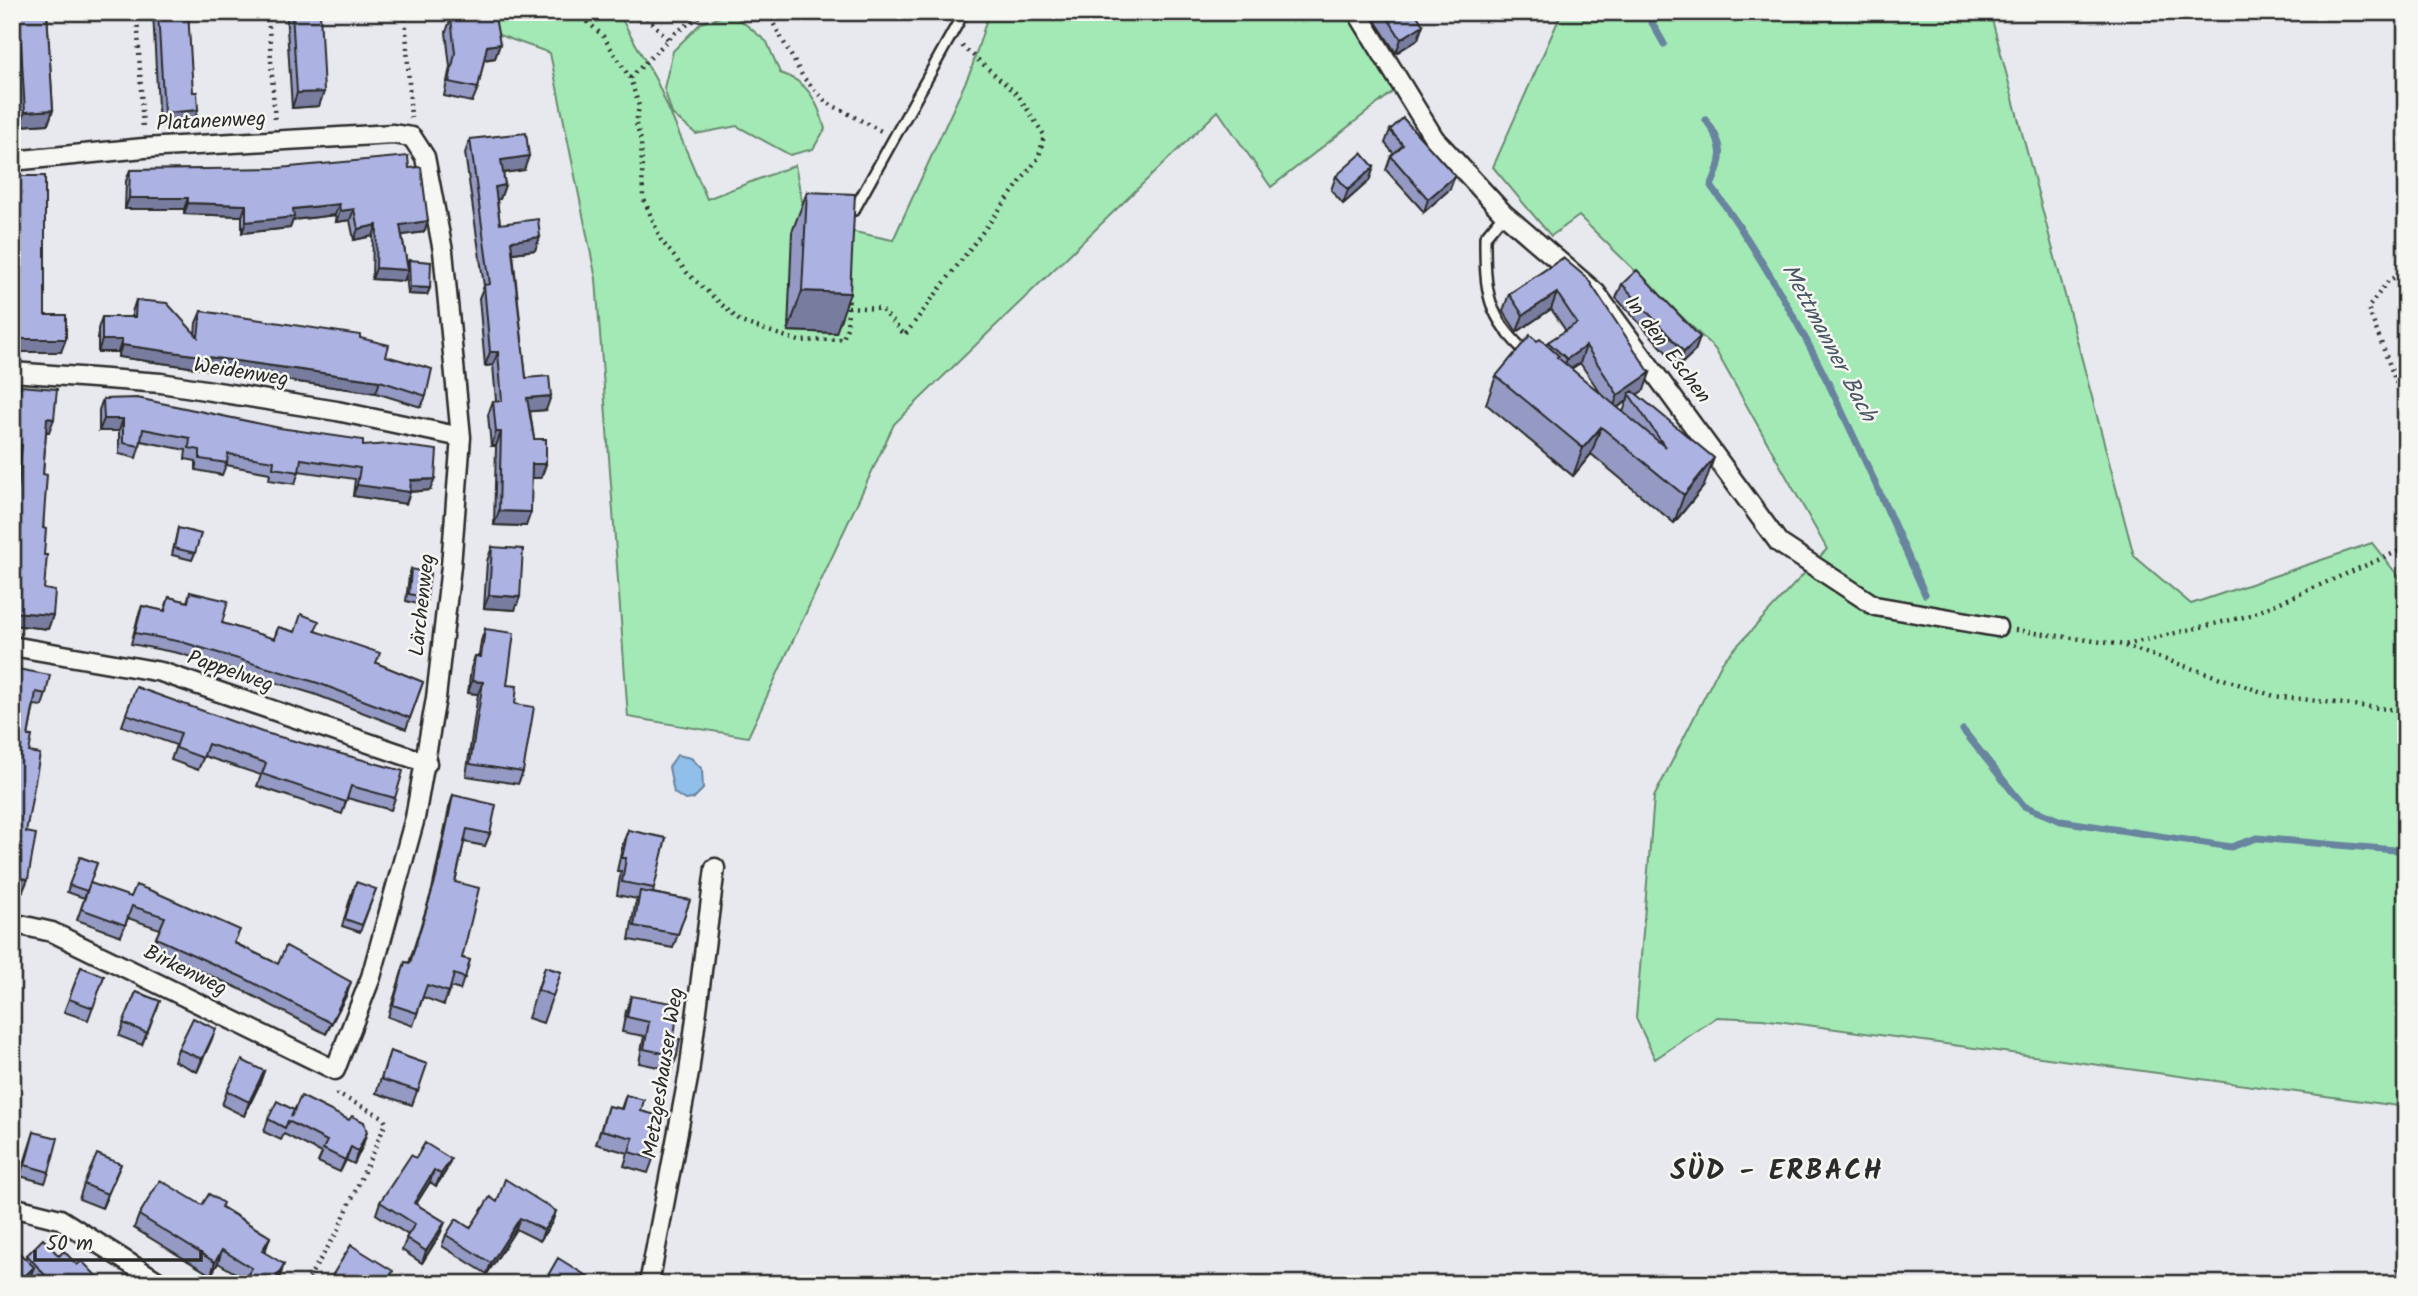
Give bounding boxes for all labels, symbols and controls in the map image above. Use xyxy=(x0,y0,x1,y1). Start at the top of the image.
street label: Platanenweg xyxy=(155,103,267,141)
water label: Mettmanner Bach xyxy=(1771,257,1886,430)
street label: In den Eschen xyxy=(1615,289,1719,411)
street label: Weidenweg xyxy=(191,349,291,397)
street label: Lärchenweg xyxy=(401,552,445,658)
street label: Pappelweg xyxy=(182,642,278,702)
street label: Birkenweg xyxy=(138,937,232,1005)
street label: Metzgeshauser Weg xyxy=(634,985,694,1161)
district label: SÜD - ERBACH xyxy=(1670,1149,1884,1194)
scale bar xyxy=(35,1219,201,1263)
text: 50 m xyxy=(46,1228,93,1261)

